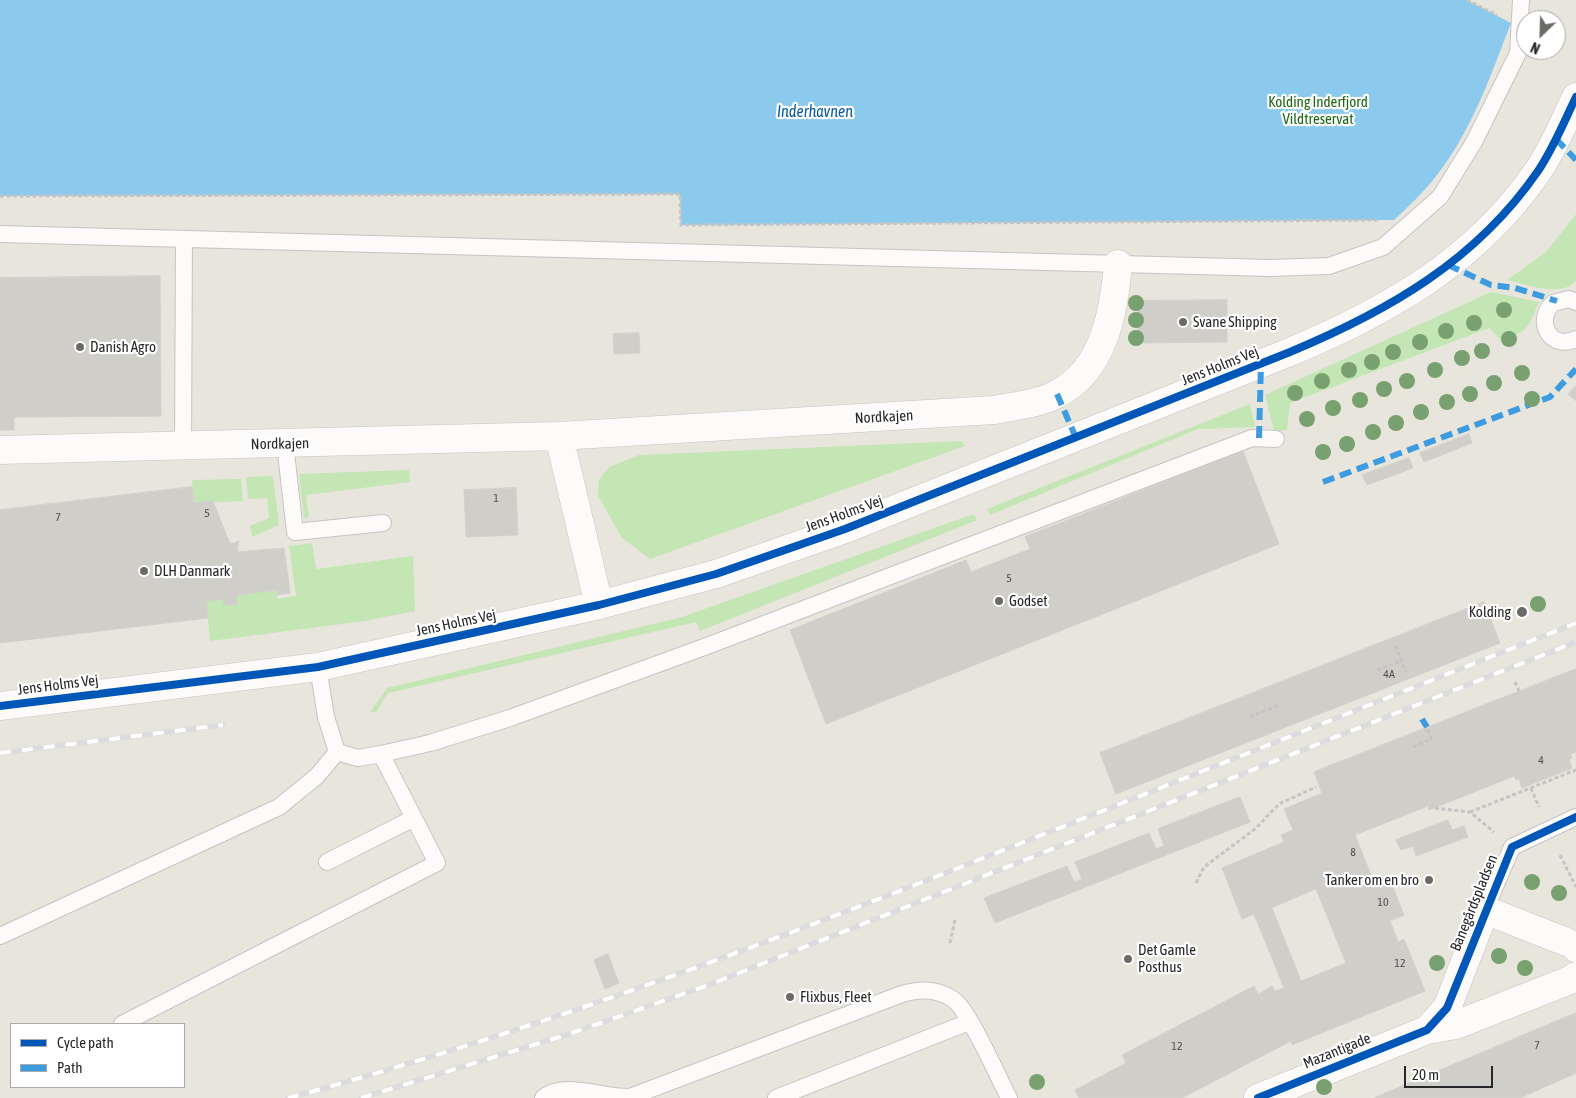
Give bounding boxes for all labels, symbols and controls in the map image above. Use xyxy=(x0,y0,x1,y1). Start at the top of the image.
north arrow xyxy=(1516,10,1566,60)
text: N xyxy=(1528,39,1542,57)
park label: Kolding Inderfjord Vildtreservat xyxy=(1268,93,1368,128)
water label: Inderhavnen xyxy=(777,102,853,122)
place label: Svane Shipping xyxy=(1193,313,1277,331)
marker: Svane Shipping xyxy=(1177,316,1189,328)
place label: Danish Agro xyxy=(90,338,156,356)
marker: Danish Agro xyxy=(74,341,86,353)
street label: Jens Holms Vej xyxy=(1179,342,1261,390)
street label: Nordkajen xyxy=(854,406,914,428)
street label: Nordkajen xyxy=(251,434,309,454)
house number: 1 xyxy=(493,491,499,505)
street label: Jens Holms Vej xyxy=(803,492,885,536)
house number: 5 xyxy=(204,506,210,520)
house number: 7 xyxy=(55,510,61,524)
place label: DLH Danmark xyxy=(154,562,230,580)
marker: DLH Danmark xyxy=(138,565,150,577)
house number: 5 xyxy=(1006,571,1012,585)
place label: Godset xyxy=(1009,592,1048,610)
marker: Godset xyxy=(993,595,1005,607)
place label: Kolding xyxy=(1469,603,1511,621)
marker: Kolding xyxy=(1515,605,1529,619)
street label: Jens Holms Vej xyxy=(414,606,498,640)
house number: 4A xyxy=(1383,667,1395,681)
street label: Jens Holms Vej xyxy=(17,671,99,699)
house number: 4 xyxy=(1538,753,1544,767)
house number: 8 xyxy=(1350,845,1356,859)
street label: Banegårdspladsen xyxy=(1446,852,1502,954)
place label: Tanker om en bro xyxy=(1325,871,1419,889)
marker: Tanker om en bro xyxy=(1423,874,1435,886)
house number: 10 xyxy=(1377,895,1389,909)
place label: Det Gamle Posthus xyxy=(1138,941,1196,976)
marker: Det Gamle Posthus xyxy=(1122,953,1134,965)
house number: 12 xyxy=(1394,956,1406,970)
place label: Flixbus, Fleet xyxy=(800,988,872,1006)
marker: Flixbus, Fleet xyxy=(784,991,796,1003)
legend xyxy=(10,1023,185,1088)
street label: Mazantigade xyxy=(1300,1029,1374,1073)
text: Cycle path xyxy=(57,1034,114,1051)
house number: 7 xyxy=(1534,1038,1540,1052)
house number: 12 xyxy=(1171,1039,1183,1053)
scale bar xyxy=(1406,1056,1495,1088)
text: Path xyxy=(57,1059,83,1076)
text: 20 m xyxy=(1412,1066,1439,1083)

